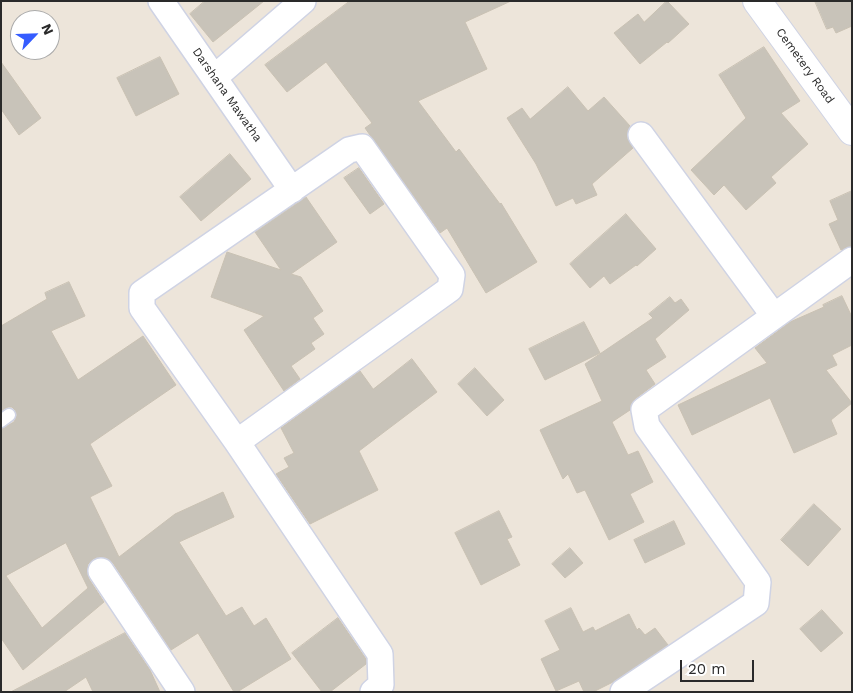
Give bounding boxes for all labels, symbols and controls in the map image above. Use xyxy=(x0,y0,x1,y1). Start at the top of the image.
north arrow xyxy=(10,10,60,60)
text: N xyxy=(38,21,57,37)
street label: Cemetery Road xyxy=(773,25,837,107)
street label: Darshana Mawatha xyxy=(189,45,265,145)
scale bar xyxy=(683,650,757,682)
text: 20 m xyxy=(688,660,726,678)

